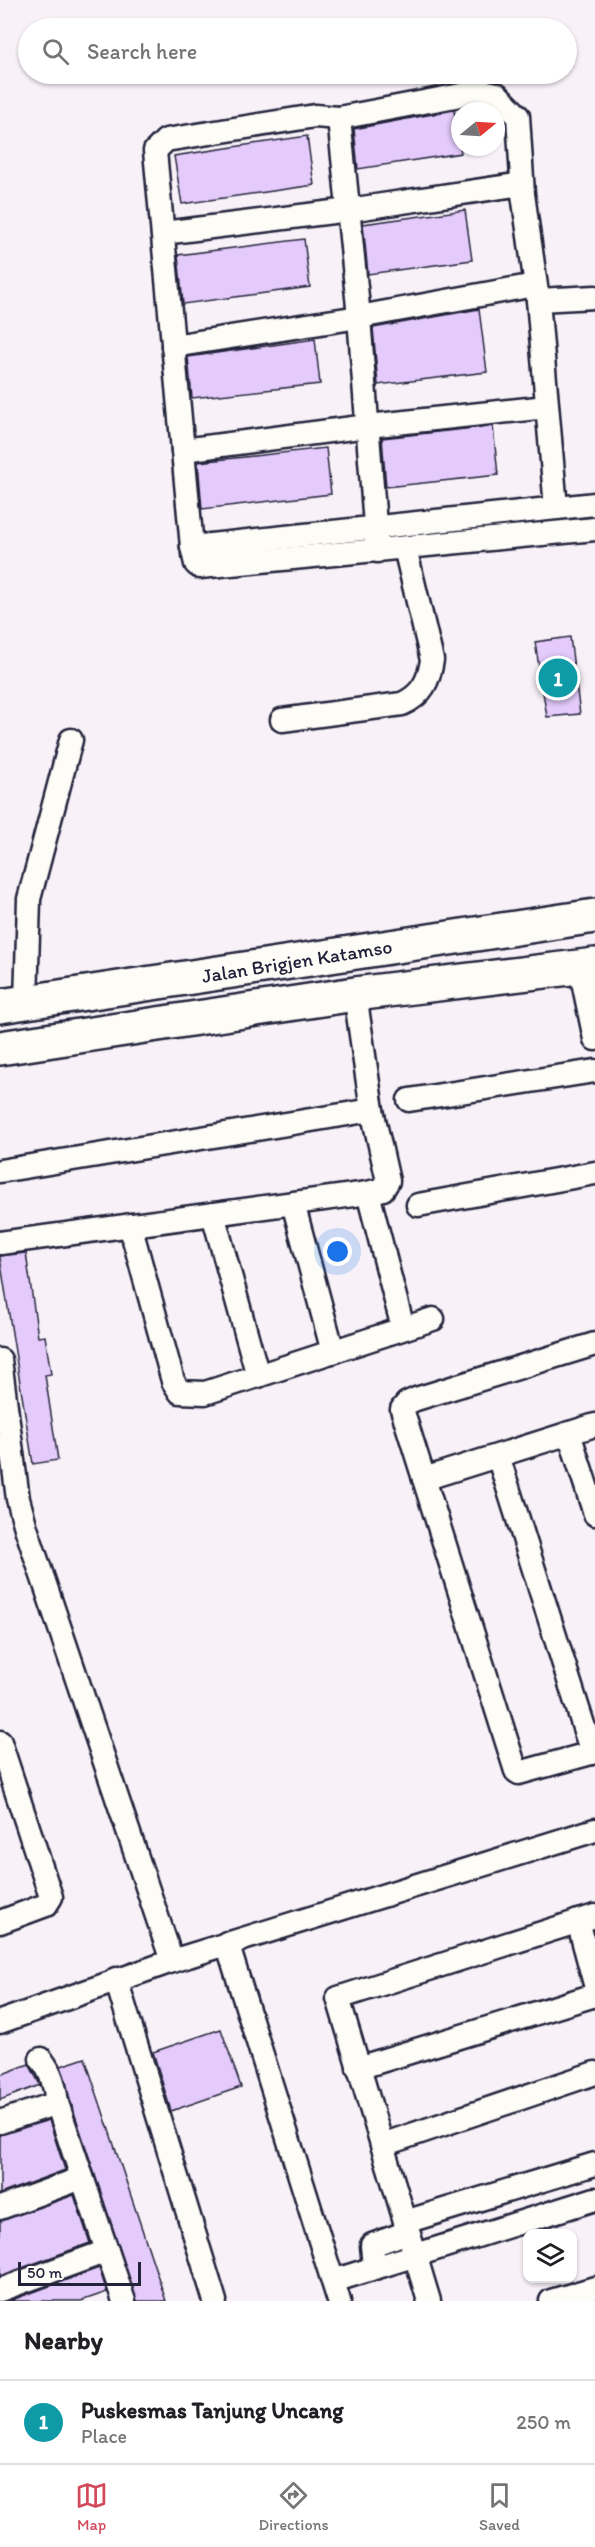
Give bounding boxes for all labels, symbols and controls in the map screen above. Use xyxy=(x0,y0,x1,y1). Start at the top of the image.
search box xyxy=(18,18,577,84)
icon: search xyxy=(39,35,72,68)
text: Search here xyxy=(87,38,197,65)
north arrow xyxy=(451,102,505,156)
pin: 1 xyxy=(538,656,578,700)
street label: Jalan Brigjen Katamso xyxy=(200,934,394,988)
your location xyxy=(323,1237,352,1266)
map controls xyxy=(523,2229,577,2283)
button: layers xyxy=(523,2229,577,2283)
scale bar xyxy=(18,2259,141,2286)
text: 50 m xyxy=(27,2263,62,2282)
text: Nearby xyxy=(24,2324,103,2356)
text: Puskesmas Tanjung Uncang xyxy=(81,2397,344,2424)
text: 1 xyxy=(39,2410,48,2434)
text: 250 m xyxy=(516,2410,571,2434)
text: Place xyxy=(81,2424,127,2448)
tab: Map xyxy=(75,2479,108,2534)
tab: Directions xyxy=(258,2479,329,2534)
tab: Saved xyxy=(479,2479,520,2534)

